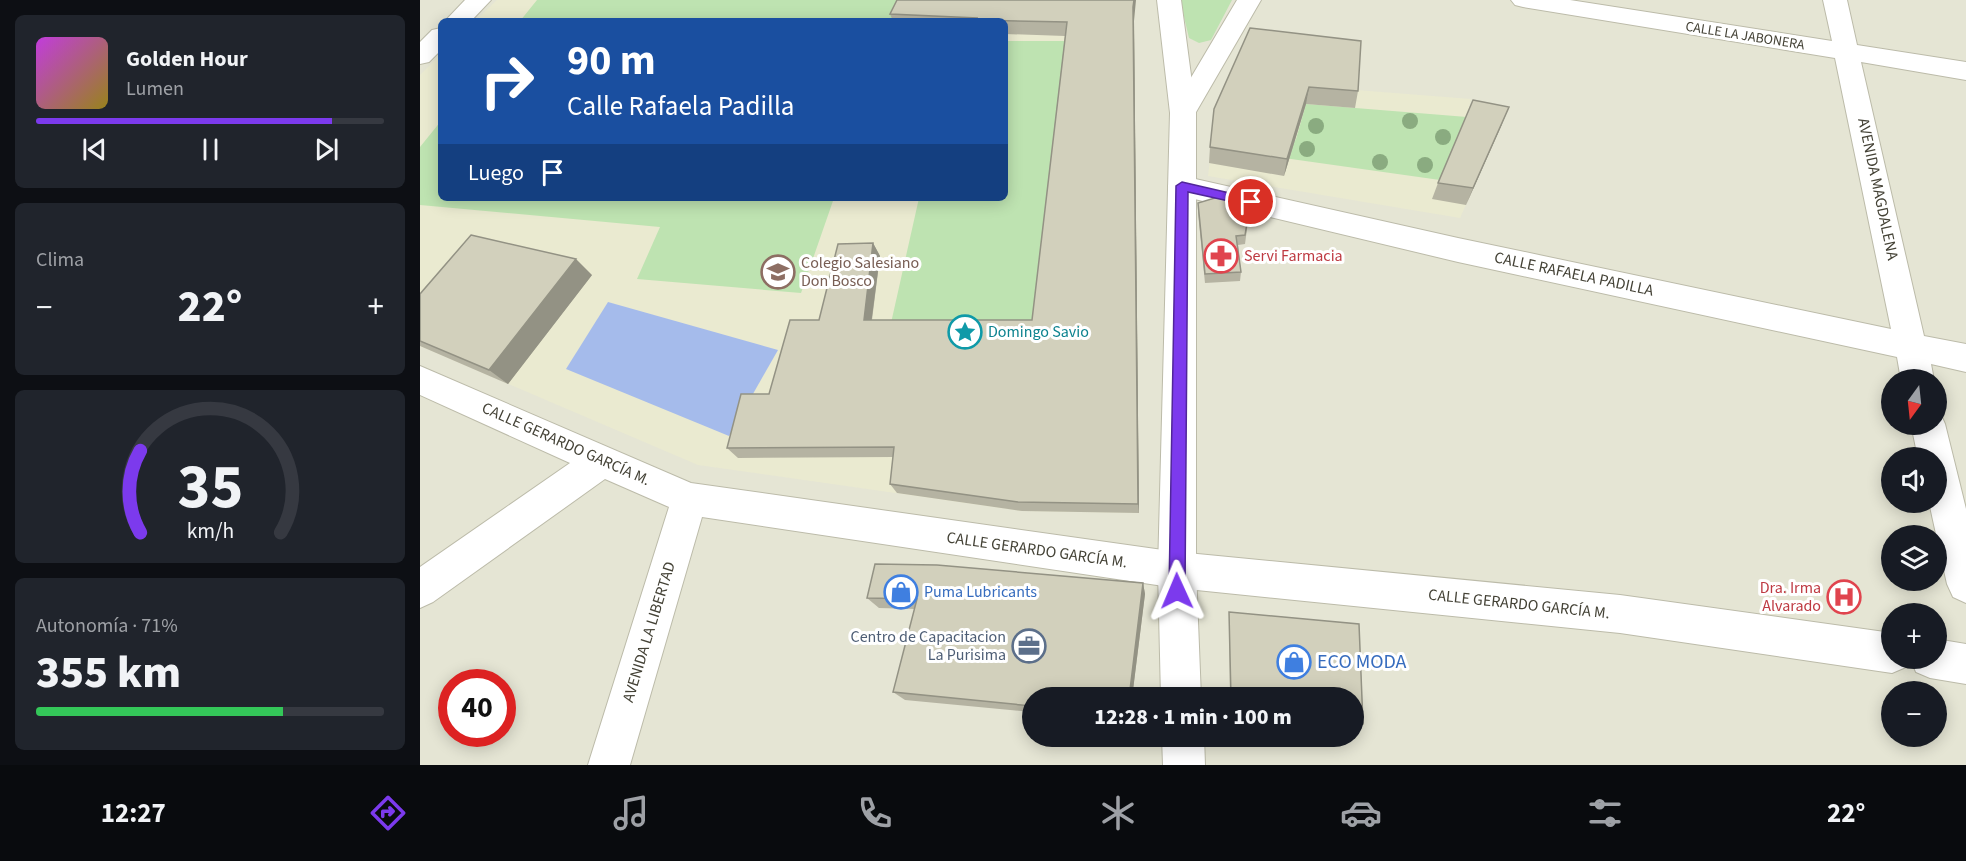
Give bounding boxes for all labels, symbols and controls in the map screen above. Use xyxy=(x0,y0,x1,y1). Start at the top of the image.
street label: CALLE LA JABONERA xyxy=(1684,17,1806,55)
text: 90 m xyxy=(567,31,656,91)
icon: right xyxy=(468,42,546,120)
text: Golden Hour xyxy=(126,43,248,75)
text: Lumen xyxy=(126,75,184,103)
text: Calle Rafaela Padilla xyxy=(567,87,794,126)
street label: AVENIDA MAGDALENA xyxy=(1852,116,1904,262)
icon: previous xyxy=(78,133,111,166)
icon: pause xyxy=(194,133,227,166)
icon: next xyxy=(310,133,343,166)
icon: arrive xyxy=(536,156,569,189)
text: Luego xyxy=(468,157,524,189)
pin xyxy=(1225,176,1276,227)
icon: arrive xyxy=(1234,185,1267,218)
pharmacy icon: Servi Farmacia xyxy=(1203,238,1239,274)
place label: Servi Farmacia xyxy=(1244,245,1343,267)
text: Clima xyxy=(36,246,84,274)
street label: CALLE RAFAELA PADILLA xyxy=(1492,246,1656,302)
place label: Colegio Salesiano Don Bosco xyxy=(801,252,919,292)
school or university icon: Colegio Salesiano Don Bosco xyxy=(760,254,796,290)
text: 22° xyxy=(178,275,242,339)
text: − xyxy=(36,284,52,331)
text: + xyxy=(368,284,384,331)
place icon: Domingo Savio xyxy=(947,314,983,350)
place label: Domingo Savio xyxy=(988,321,1089,343)
north arrow xyxy=(1881,369,1947,435)
map controls xyxy=(1881,369,1947,747)
street label: CALLE GERARDO GARCÍA M. xyxy=(478,397,654,491)
text: 35 xyxy=(177,443,243,532)
button: sound xyxy=(1881,447,1947,513)
text: km/h xyxy=(186,517,234,548)
button: layers xyxy=(1881,525,1947,591)
street label: CALLE GERARDO GARCÍA M. xyxy=(945,526,1129,574)
street label: AVENIDA LA LIBERTAD xyxy=(617,559,681,705)
position arrow xyxy=(1145,559,1209,623)
shop icon: Puma Lubricants xyxy=(883,574,919,610)
place label: Dra. Irma Alvarado xyxy=(1760,577,1821,617)
hospital icon: Dra. Irma Alvarado xyxy=(1826,579,1862,615)
place label: Puma Lubricants xyxy=(924,581,1037,603)
street label: CALLE GERARDO GARCÍA M. xyxy=(1427,584,1611,624)
button: + xyxy=(1881,603,1947,669)
text: Autonomía · 71% xyxy=(36,612,178,640)
place label: Centro de Capacitacion La Purisima xyxy=(851,626,1006,666)
office icon: Centro de Capacitacion La Purisima xyxy=(1011,628,1047,664)
text: 355 km xyxy=(36,641,181,705)
shop icon: ECO MODA xyxy=(1276,644,1312,680)
place label: ECO MODA xyxy=(1317,648,1407,676)
speed limit sign: 40 xyxy=(438,669,516,747)
button: − xyxy=(1881,681,1947,747)
text: 12:28 · 1 min · 100 m xyxy=(1094,701,1292,733)
icon: directions xyxy=(367,792,409,834)
icon: music xyxy=(610,792,652,834)
icon: phone xyxy=(854,792,896,834)
icon: climate xyxy=(1097,792,1139,834)
icon: car xyxy=(1340,792,1382,834)
icon: filters xyxy=(1584,792,1626,834)
text: 12:27 xyxy=(101,794,166,833)
text: 22° xyxy=(1827,794,1865,833)

